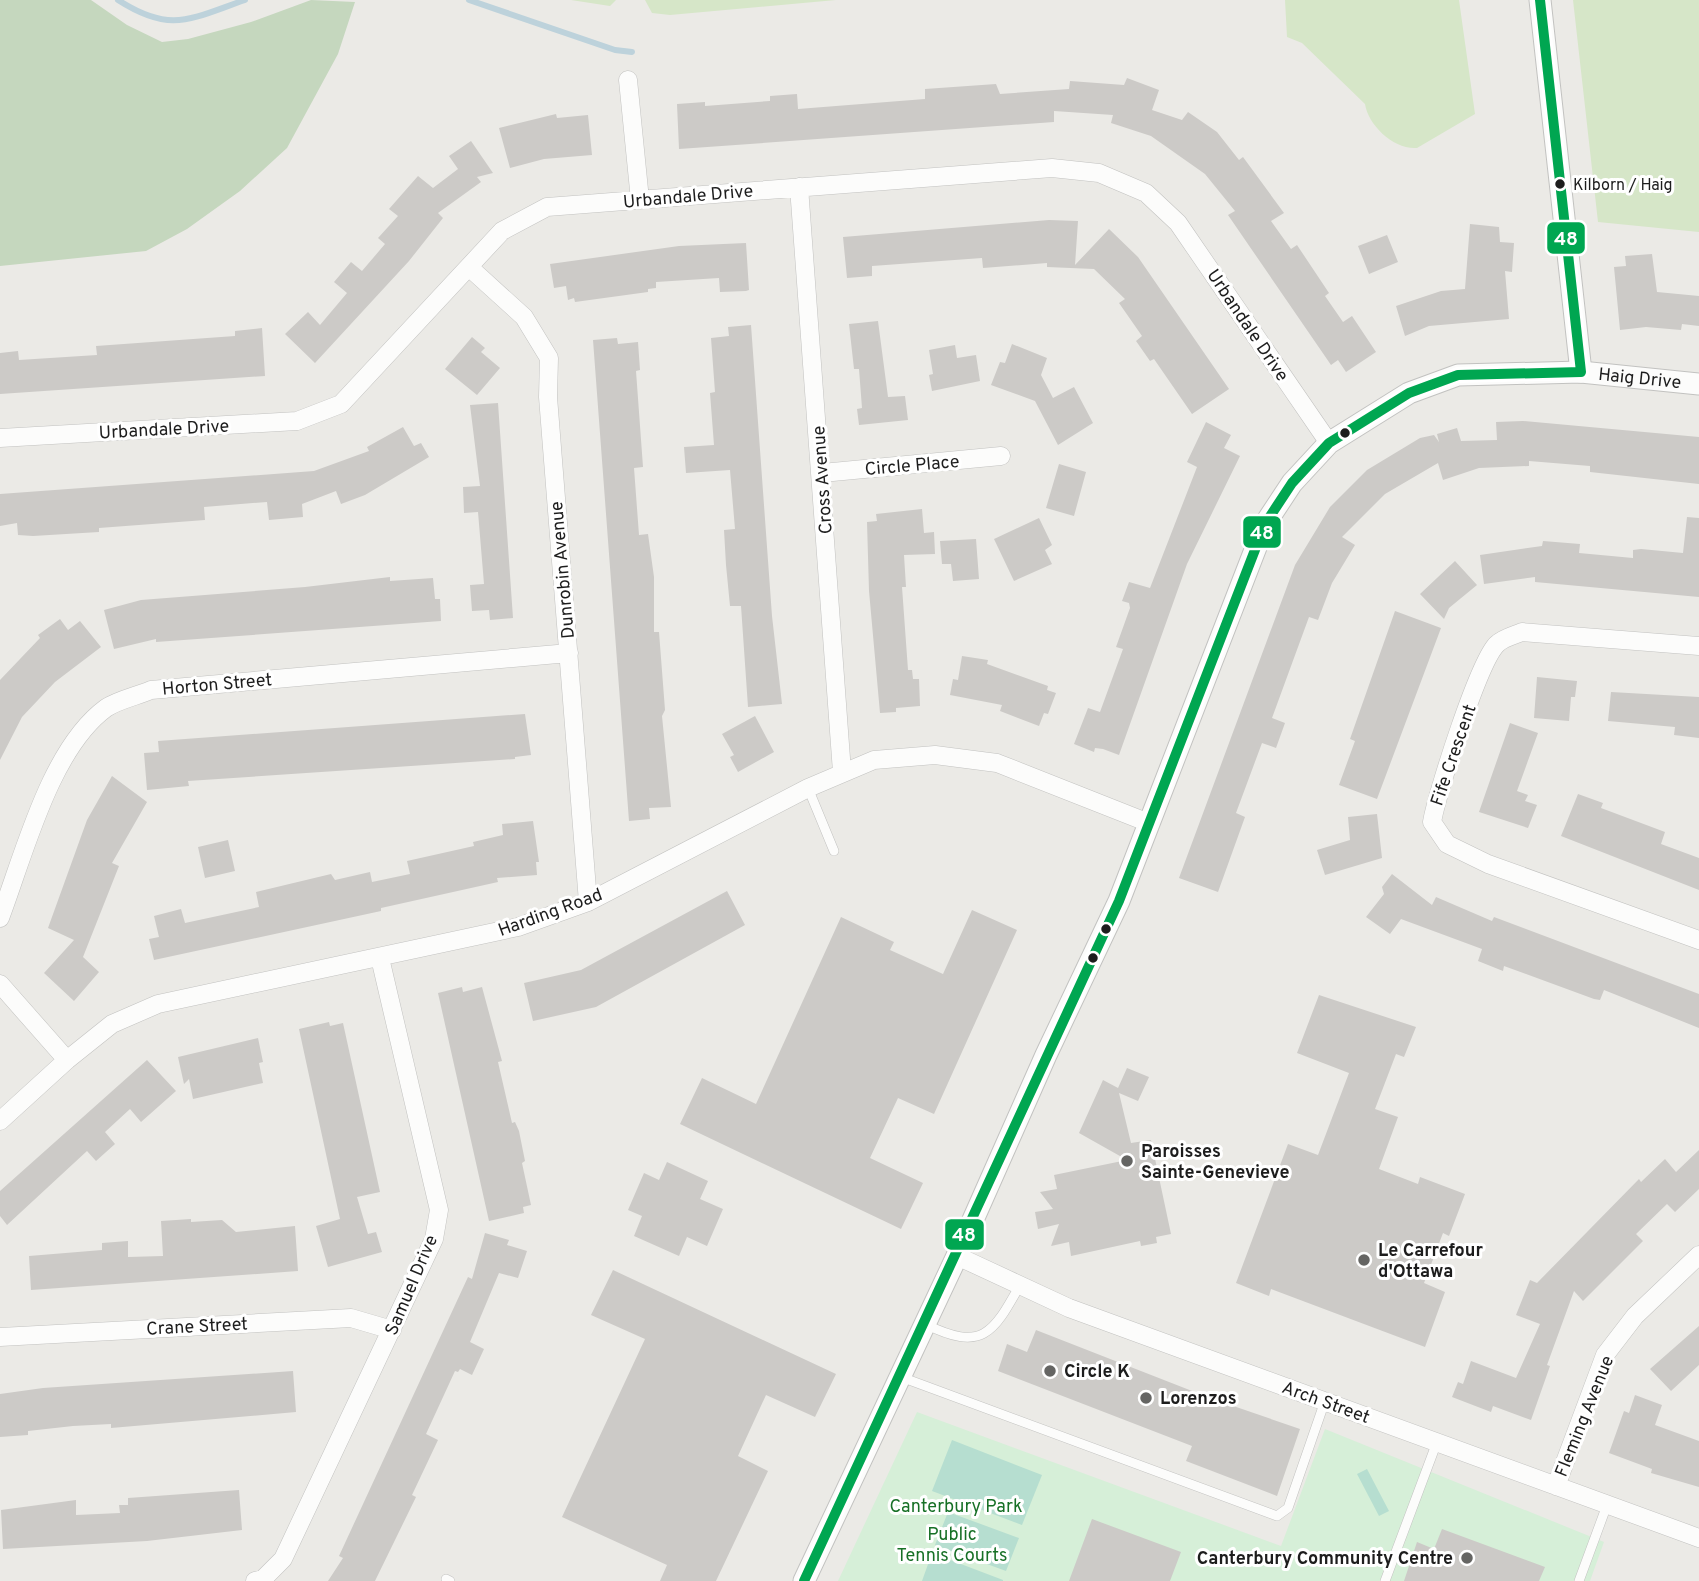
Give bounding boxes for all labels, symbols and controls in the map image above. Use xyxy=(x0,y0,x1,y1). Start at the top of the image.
place label: Kilborn / Haig xyxy=(1573,176,1673,196)
marker: Kilborn / Haig xyxy=(1553,177,1567,191)
street label: Urbandale Drive xyxy=(622,180,754,215)
line badge: 48 xyxy=(1546,221,1586,255)
text: 48 xyxy=(1554,228,1578,252)
street label: Urbandale Drive xyxy=(1201,265,1293,386)
street label: Haig Drive xyxy=(1597,364,1682,395)
street label: Urbandale Drive xyxy=(98,416,230,445)
street label: Cross Avenue xyxy=(808,425,839,535)
unlabelled marker xyxy=(1338,426,1352,440)
street label: Circle Place xyxy=(864,451,960,482)
street label: Dunrobin Avenue xyxy=(546,500,581,640)
line badge: 48 xyxy=(1242,515,1282,549)
text: 48 xyxy=(1250,522,1274,546)
street label: Horton Street xyxy=(161,669,273,702)
street label: Fife Crescent xyxy=(1426,702,1483,809)
street label: Harding Road xyxy=(495,884,606,943)
unlabelled marker xyxy=(1099,922,1113,936)
unlabelled marker xyxy=(1086,951,1100,965)
place label: Paroisses Sainte-Genevieve xyxy=(1141,1141,1290,1185)
marker: Paroisses Sainte-Genevieve xyxy=(1119,1153,1135,1169)
line badge: 48 xyxy=(944,1218,985,1251)
text: 48 xyxy=(952,1224,976,1248)
street label: Samuel Drive xyxy=(381,1232,444,1339)
place label: Le Carrefour d'Ottawa xyxy=(1378,1240,1483,1284)
marker: Le Carrefour d'Ottawa xyxy=(1356,1252,1372,1268)
street label: Crane Street xyxy=(146,1313,249,1342)
street label: Fleming Avenue xyxy=(1551,1353,1620,1481)
place label: Circle K xyxy=(1064,1361,1130,1384)
marker: Circle K xyxy=(1042,1363,1058,1379)
street label: Arch Street xyxy=(1278,1377,1373,1430)
place label: Lorenzos xyxy=(1160,1388,1237,1411)
marker: Lorenzos xyxy=(1138,1390,1154,1406)
park label: Canterbury Park xyxy=(889,1496,1023,1519)
park label: Public Tennis Courts xyxy=(897,1524,1007,1568)
place label: Canterbury Community Centre xyxy=(1197,1548,1453,1571)
marker: Canterbury Community Centre xyxy=(1459,1550,1475,1566)

